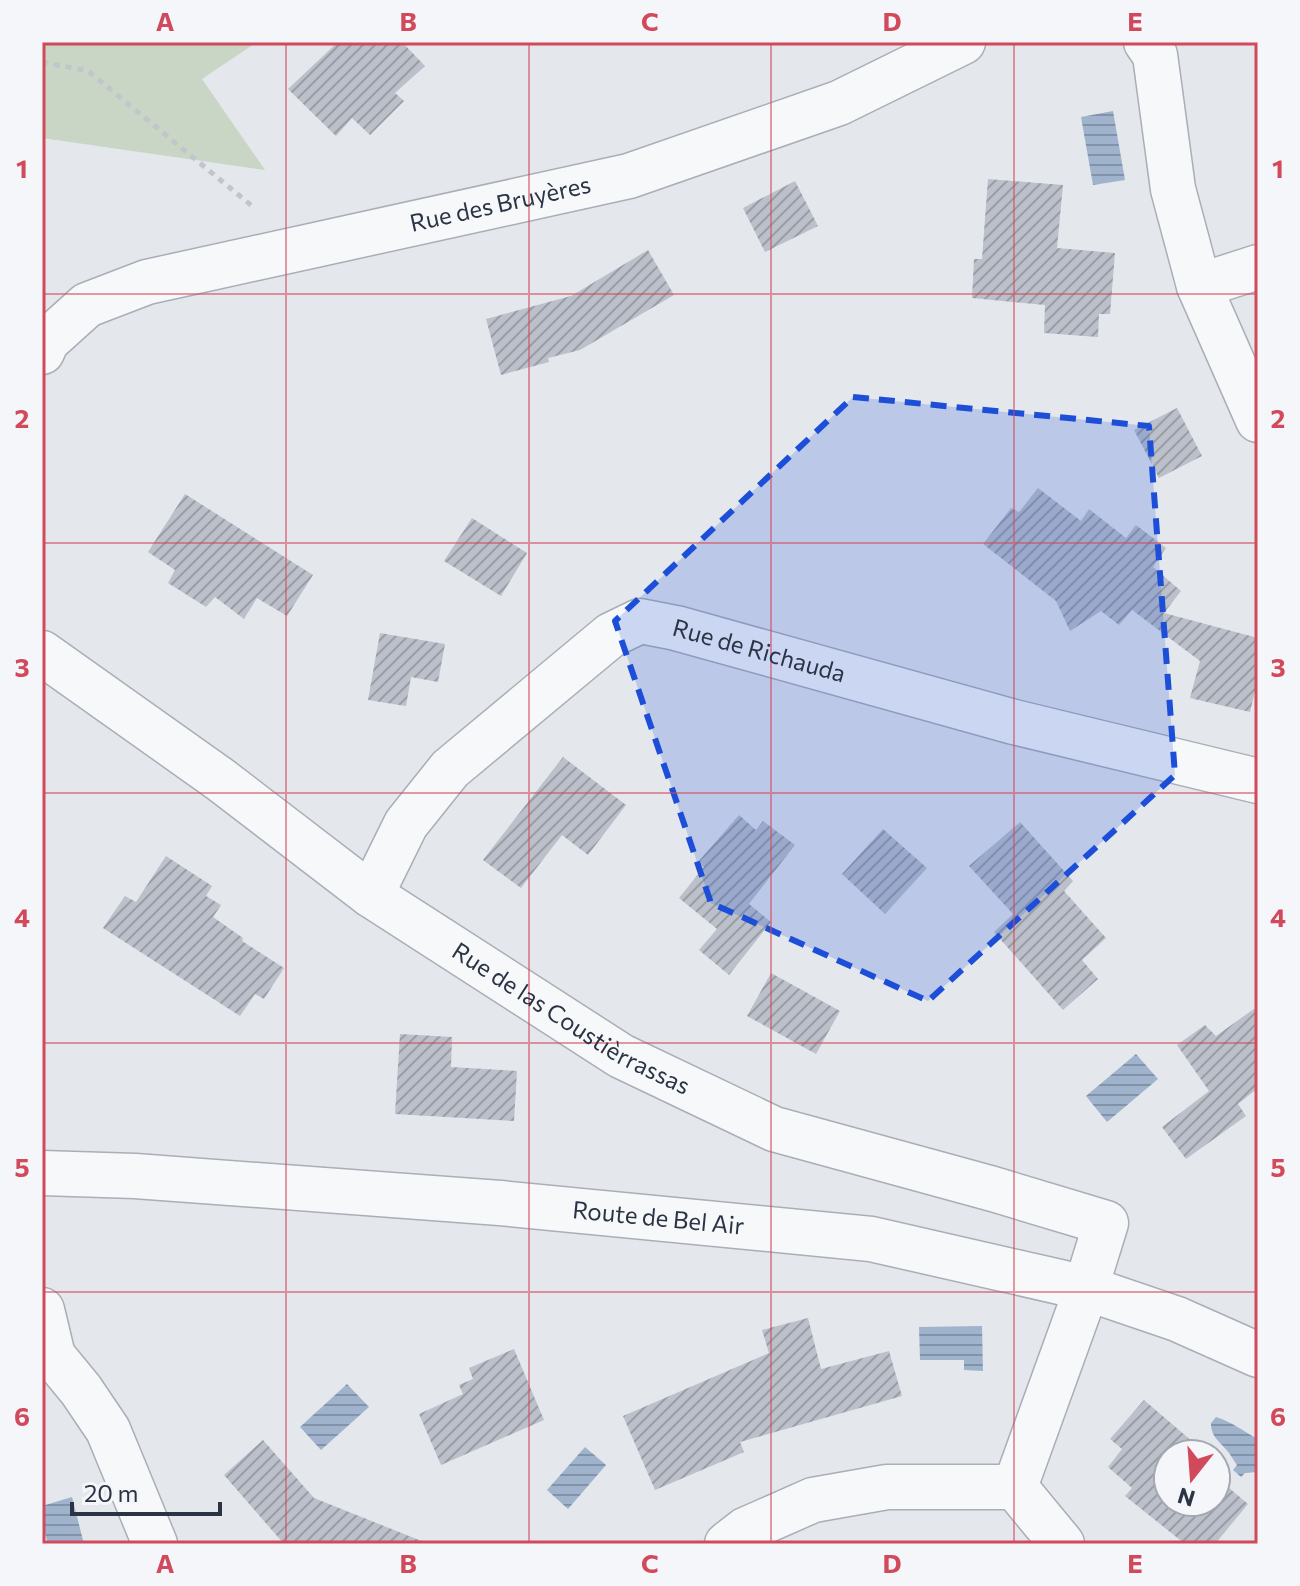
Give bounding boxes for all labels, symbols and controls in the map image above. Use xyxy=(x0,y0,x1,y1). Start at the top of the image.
text: A xyxy=(156,5,175,36)
text: B xyxy=(399,5,417,36)
text: C xyxy=(641,5,659,36)
text: D xyxy=(882,5,902,36)
text: E xyxy=(1127,5,1143,36)
text: 1 xyxy=(16,152,28,183)
text: 1 xyxy=(1272,152,1284,183)
street label: Rue des Bruyères xyxy=(407,169,593,237)
text: 2 xyxy=(15,402,29,433)
text: 2 xyxy=(1271,402,1285,433)
street label: Rue de Richauda xyxy=(670,612,849,687)
text: 3 xyxy=(14,651,30,682)
text: 3 xyxy=(1270,651,1286,682)
text: 4 xyxy=(14,901,30,932)
text: 4 xyxy=(1270,901,1286,932)
street label: Rue de las Coustièrrassas xyxy=(447,935,695,1100)
text: 5 xyxy=(14,1151,30,1182)
text: 5 xyxy=(1270,1151,1286,1182)
street label: Route de Bel Air xyxy=(571,1194,746,1240)
text: 6 xyxy=(14,1400,30,1431)
text: 6 xyxy=(1270,1400,1286,1431)
north arrow xyxy=(1152,1438,1232,1518)
scale bar xyxy=(72,1466,220,1516)
text: 20 m xyxy=(84,1478,138,1507)
text: N xyxy=(1174,1482,1198,1513)
text: A xyxy=(156,1547,175,1578)
text: B xyxy=(399,1547,417,1578)
text: C xyxy=(641,1547,659,1578)
text: D xyxy=(882,1547,902,1578)
text: E xyxy=(1127,1547,1143,1578)

